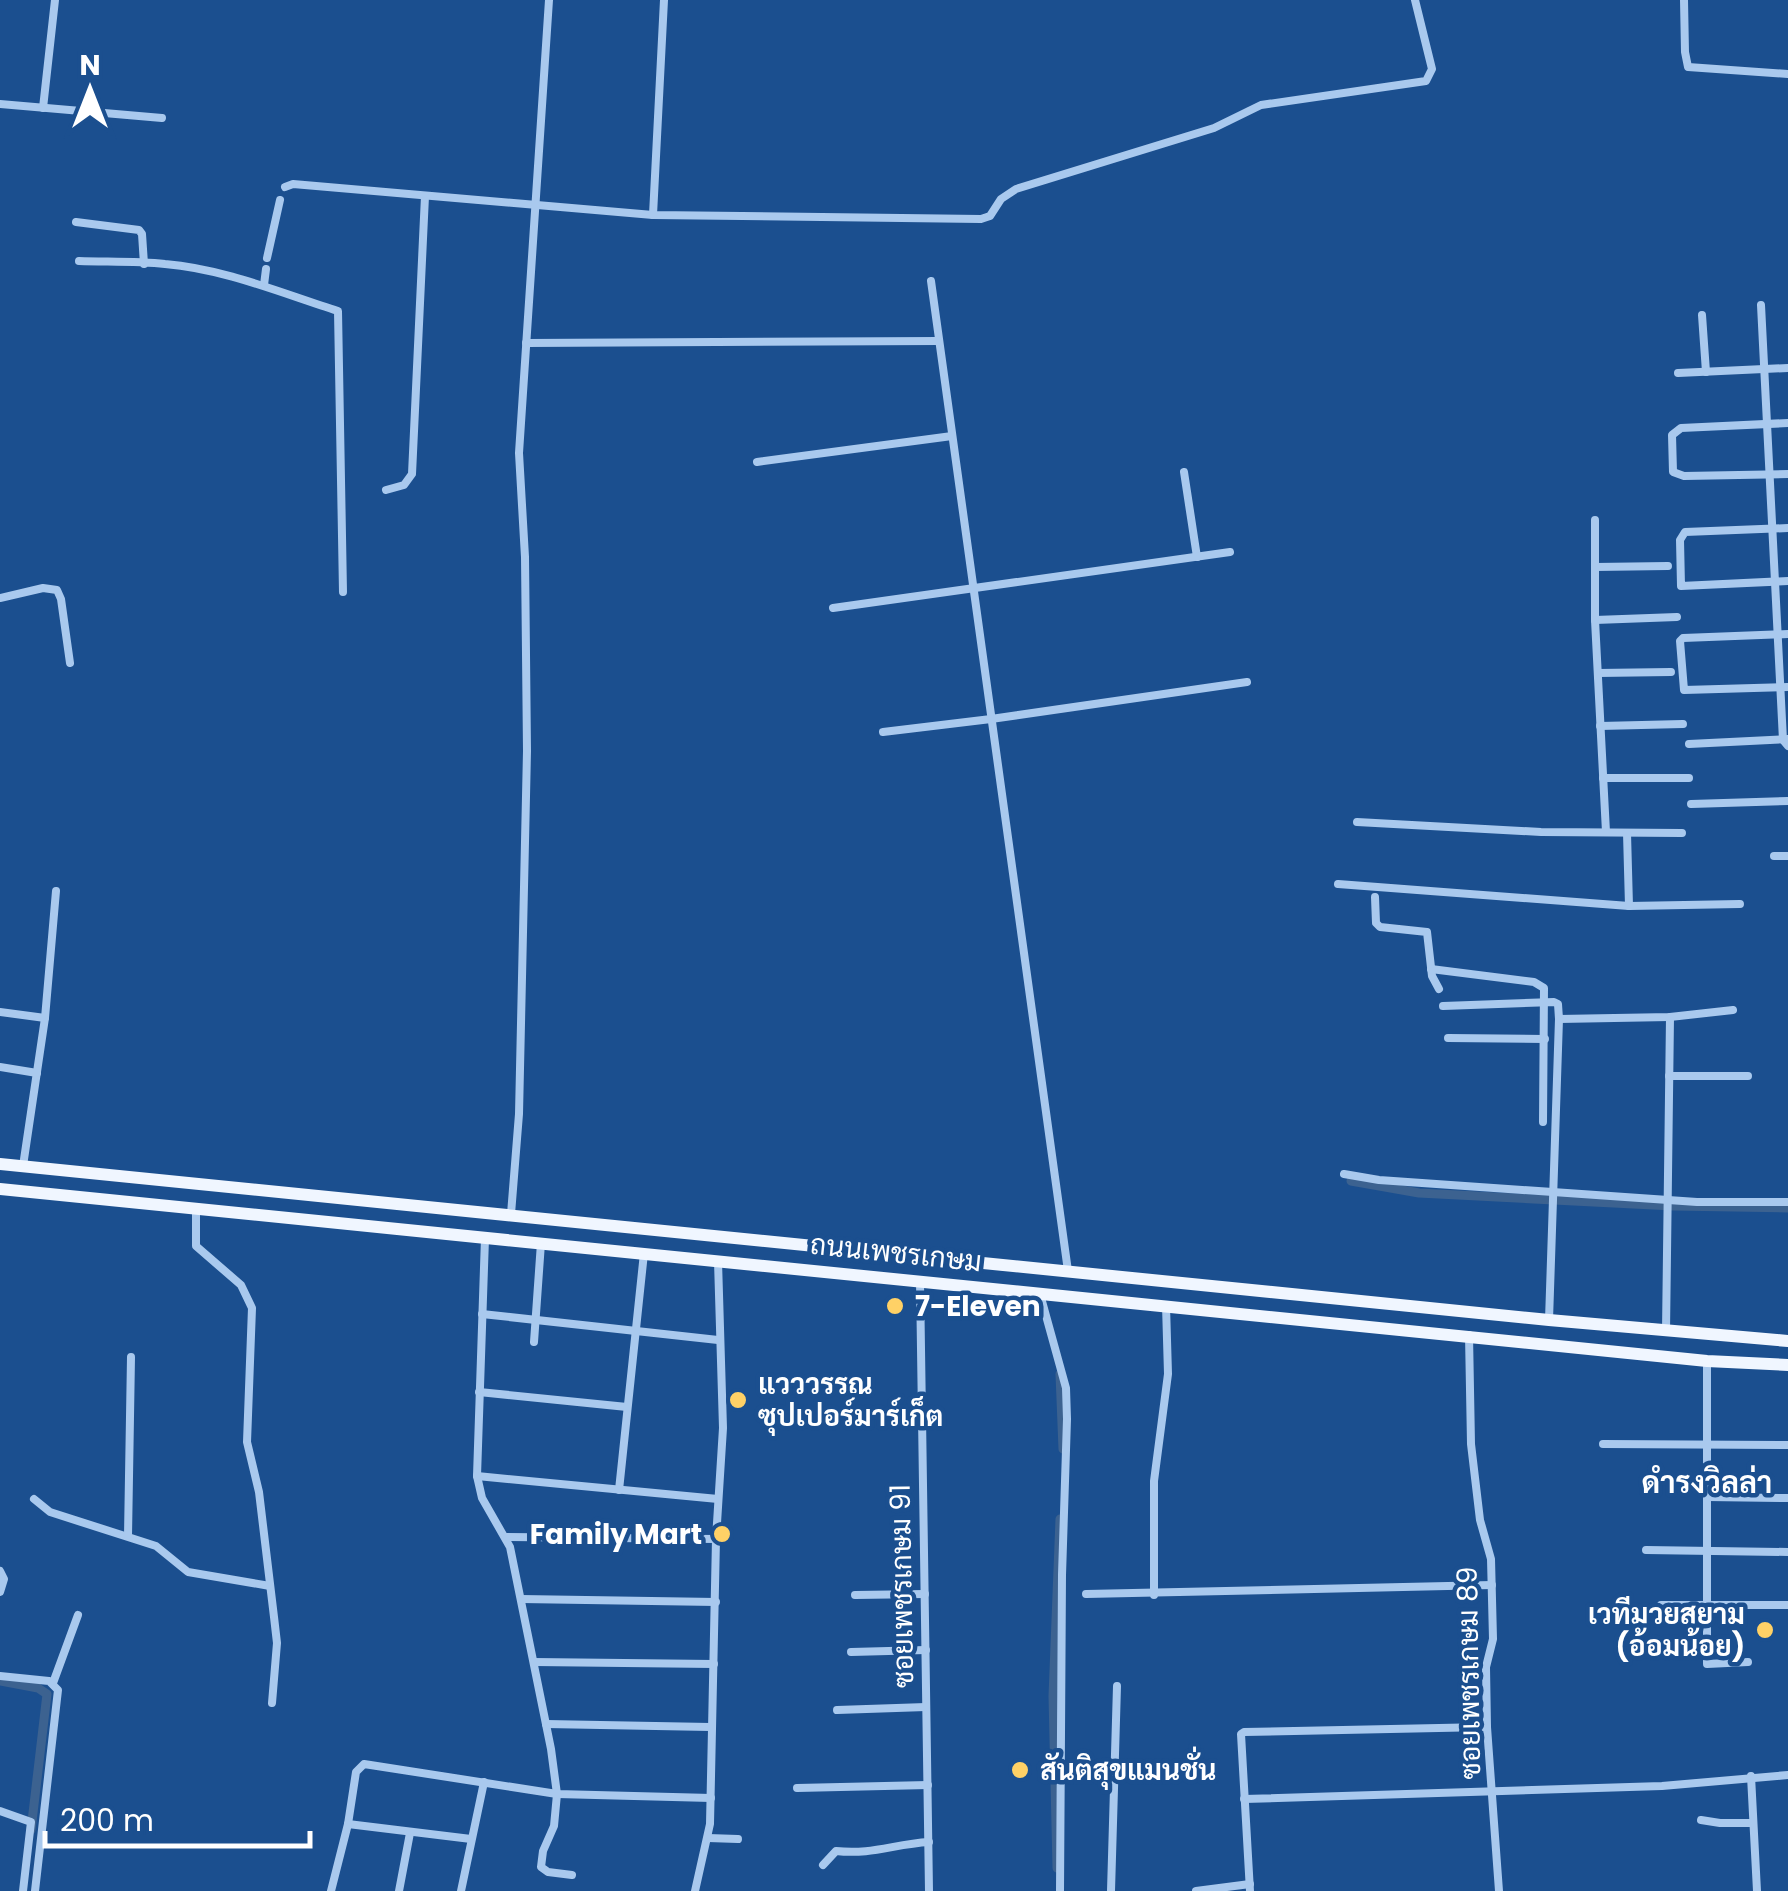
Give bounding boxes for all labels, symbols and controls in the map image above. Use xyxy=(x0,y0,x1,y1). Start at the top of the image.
north arrow xyxy=(40,40,140,140)
text: N xyxy=(79,46,101,85)
street label: ถนนเพชรเกษม xyxy=(808,1225,984,1281)
place label: 7-Eleven xyxy=(915,1287,1041,1326)
marker: 7-Eleven xyxy=(884,1295,906,1317)
place label: แวววรรณ ซุปเปอร์มาร์เก็ต xyxy=(758,1365,943,1436)
marker: แวววรรณ ซุปเปอร์มาร์เก็ต xyxy=(727,1389,749,1411)
district label: ดำรงวิลล่า xyxy=(1642,1461,1772,1504)
street label: ซอยเพชรเกษม 91 xyxy=(881,1484,923,1688)
place label: Family Mart xyxy=(530,1515,702,1554)
marker: Family Mart xyxy=(711,1523,733,1545)
street label: ซอยเพชรเกษม 89 xyxy=(1448,1566,1490,1780)
place label: เวทีมวยสยาม (อ้อมน้อย) xyxy=(1588,1595,1745,1666)
marker: เวทีมวยสยาม (อ้อมน้อย) xyxy=(1754,1619,1776,1641)
place label: สันติสุขแมนชั่น xyxy=(1040,1746,1217,1790)
marker: สันติสุขแมนชั่น xyxy=(1009,1759,1031,1781)
scale bar xyxy=(45,1786,310,1848)
text: 200 m xyxy=(60,1799,154,1842)

